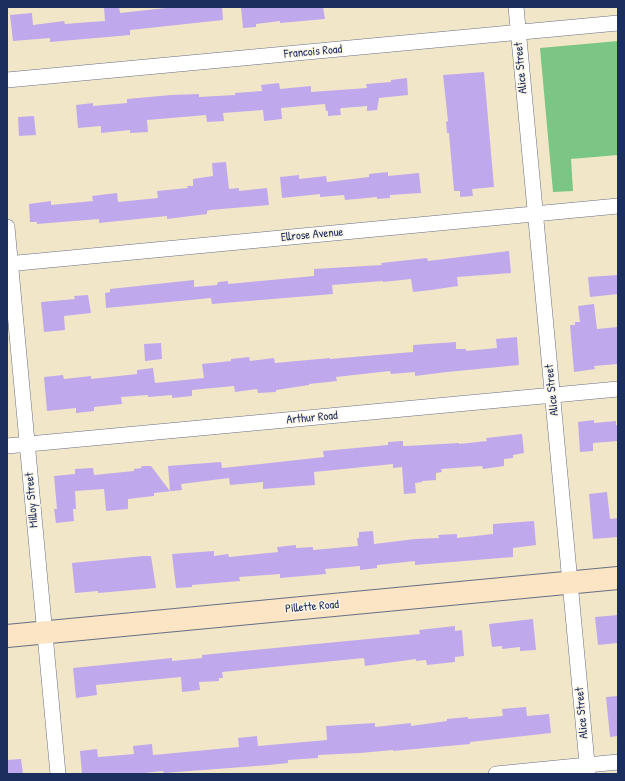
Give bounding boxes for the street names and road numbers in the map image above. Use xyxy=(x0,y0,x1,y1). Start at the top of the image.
street label: Francois Road xyxy=(283,42,343,62)
street label: Alice Street xyxy=(512,42,530,94)
street label: Ellrose Avenue xyxy=(280,225,344,245)
street label: Alice Street xyxy=(542,363,562,417)
street label: Arthur Road xyxy=(286,409,338,427)
street label: Milloy Street xyxy=(22,472,42,528)
street label: Pillette Road xyxy=(285,597,339,617)
street label: Alice Street xyxy=(573,687,591,739)

